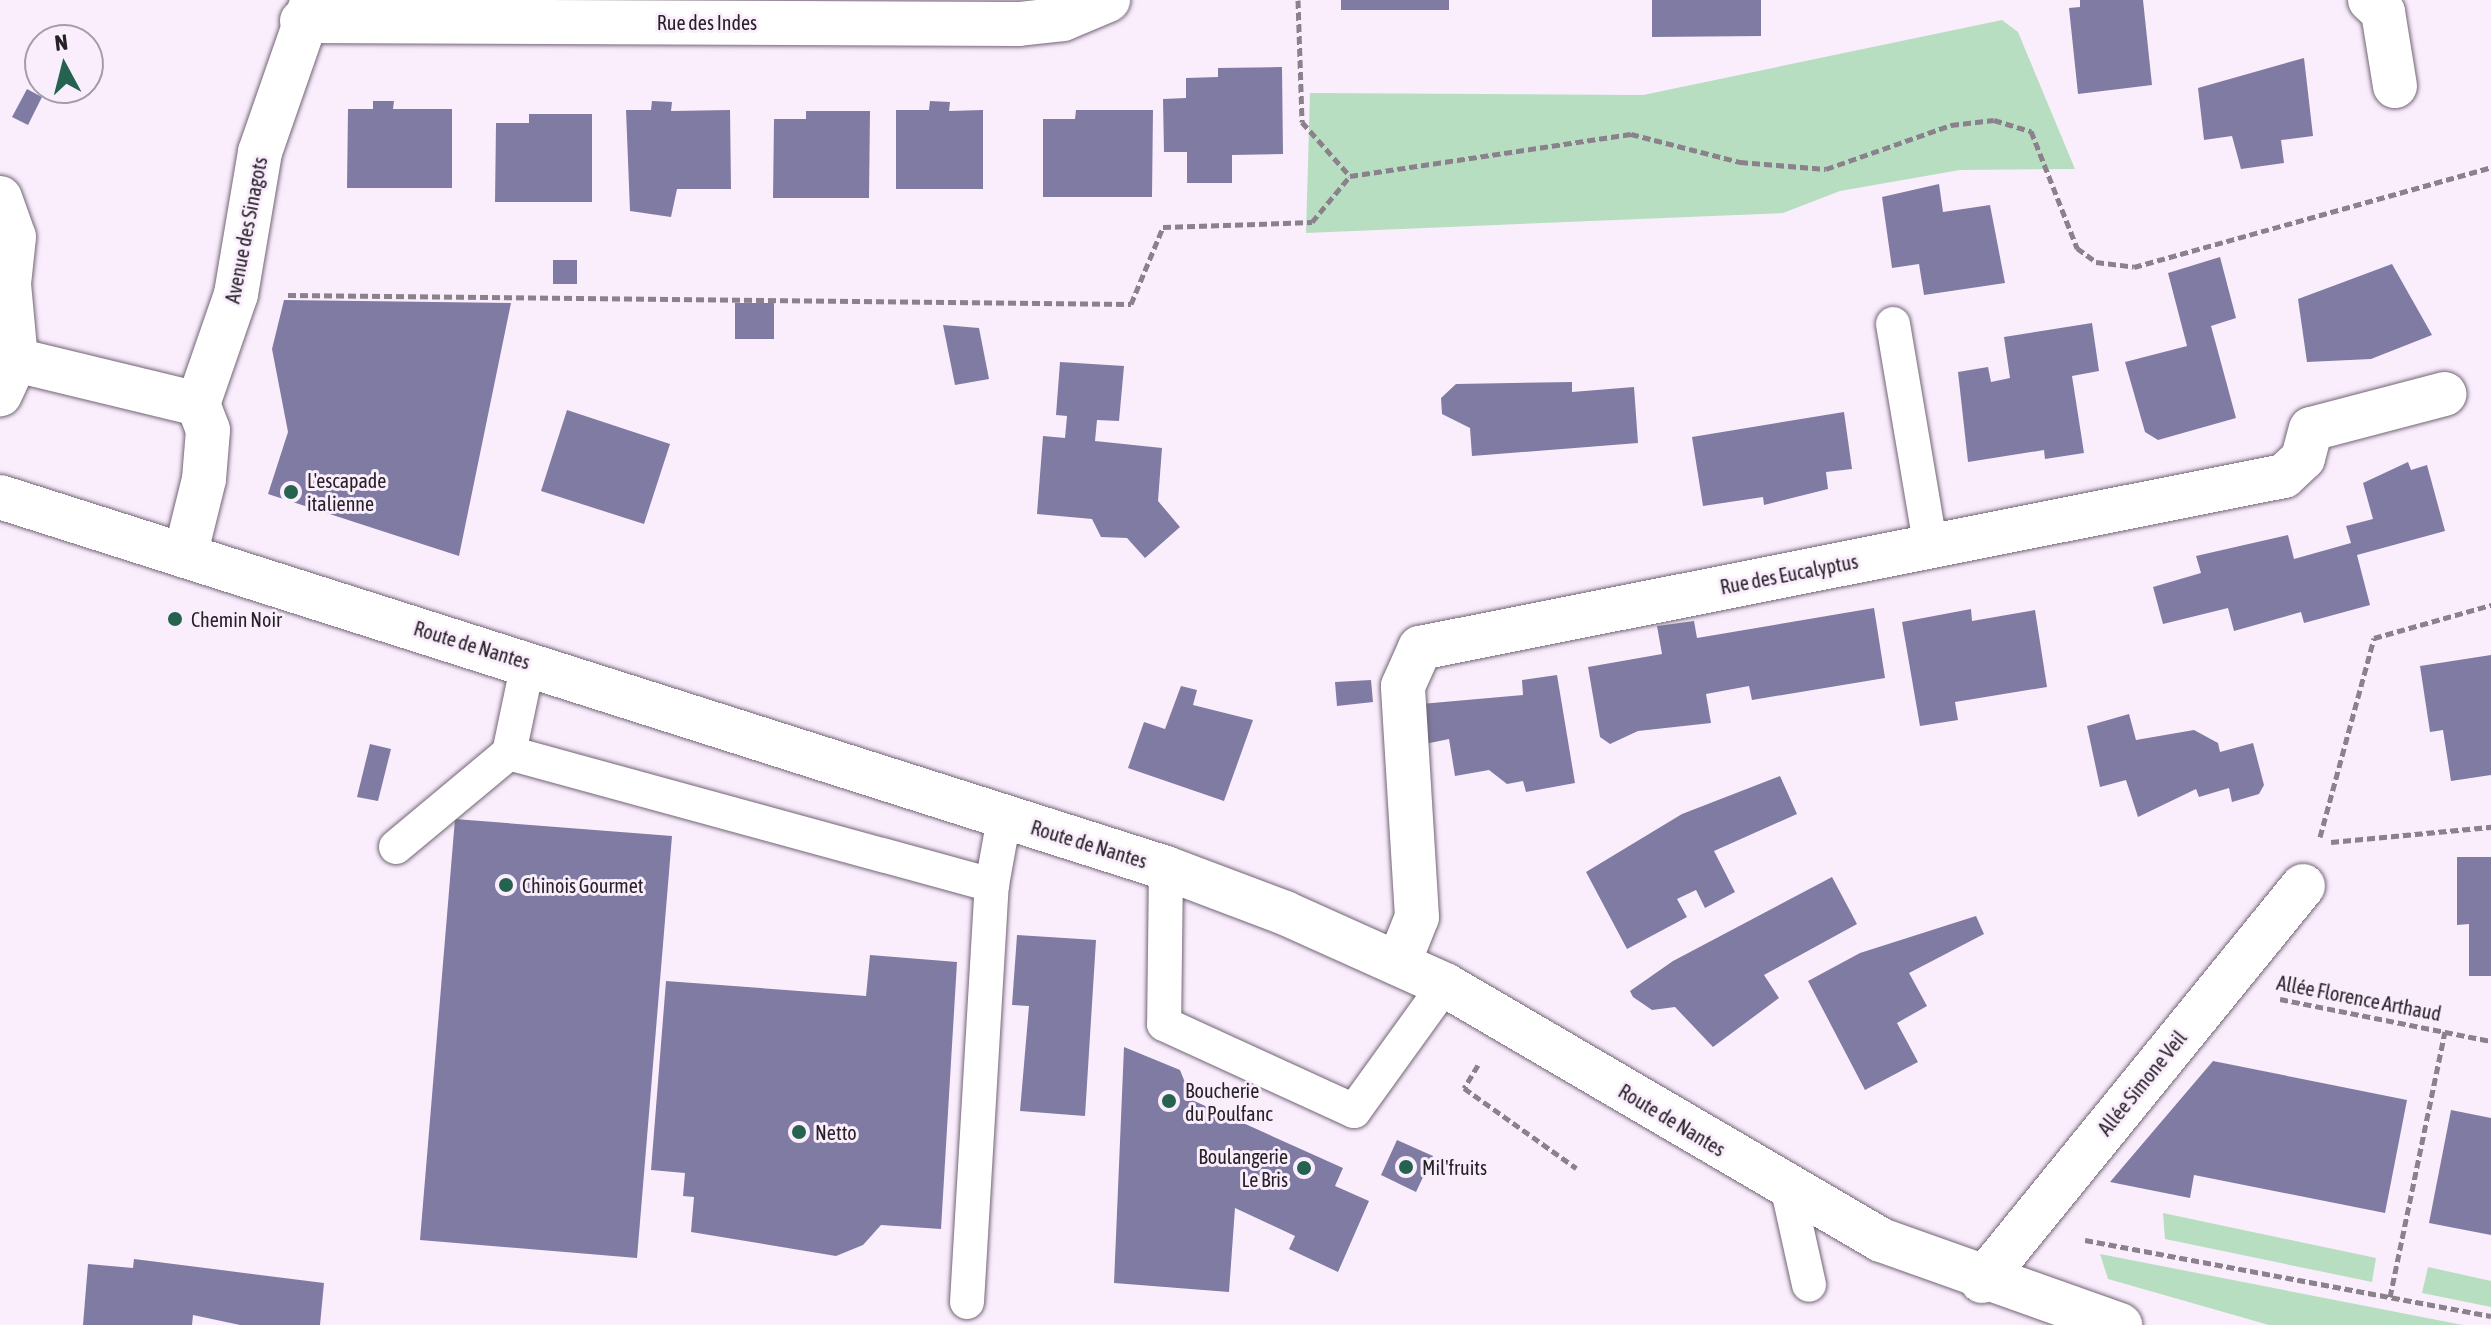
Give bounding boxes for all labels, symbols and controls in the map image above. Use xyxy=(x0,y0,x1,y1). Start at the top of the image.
street label: Rue des Indes xyxy=(657,10,757,34)
north arrow xyxy=(24,24,104,104)
text: N xyxy=(53,28,69,56)
street label: Avenue des Sinagots xyxy=(220,155,272,305)
place label: L'escapade italienne xyxy=(307,468,386,515)
marker: L'escapade italienne xyxy=(282,483,300,501)
street label: Rue des Eucalyptus xyxy=(1718,549,1860,599)
place label: Chemin Noir xyxy=(191,607,282,631)
marker: Chemin Noir xyxy=(166,610,184,628)
street label: Route de Nantes xyxy=(411,616,533,674)
street label: Route de Nantes xyxy=(1028,815,1150,873)
place label: Chinois Gourmet xyxy=(522,873,644,897)
marker: Chinois Gourmet xyxy=(497,876,515,894)
street label: Allée Florence Arthaud xyxy=(2275,970,2443,1026)
street label: Allée Simone Veil xyxy=(2093,1026,2191,1140)
place label: Boucherie du Poulfanc xyxy=(1185,1078,1273,1125)
street label: Route de Nantes xyxy=(1614,1079,1730,1161)
marker: Boucherie du Poulfanc xyxy=(1160,1092,1178,1110)
place label: Netto xyxy=(815,1120,857,1144)
marker: Netto xyxy=(790,1123,808,1141)
place label: Boulangerie Le Bris xyxy=(1198,1144,1288,1191)
place label: Mil'fruits xyxy=(1422,1155,1487,1179)
marker: Mil'fruits xyxy=(1397,1158,1415,1176)
marker: Boulangerie Le Bris xyxy=(1295,1159,1313,1177)

